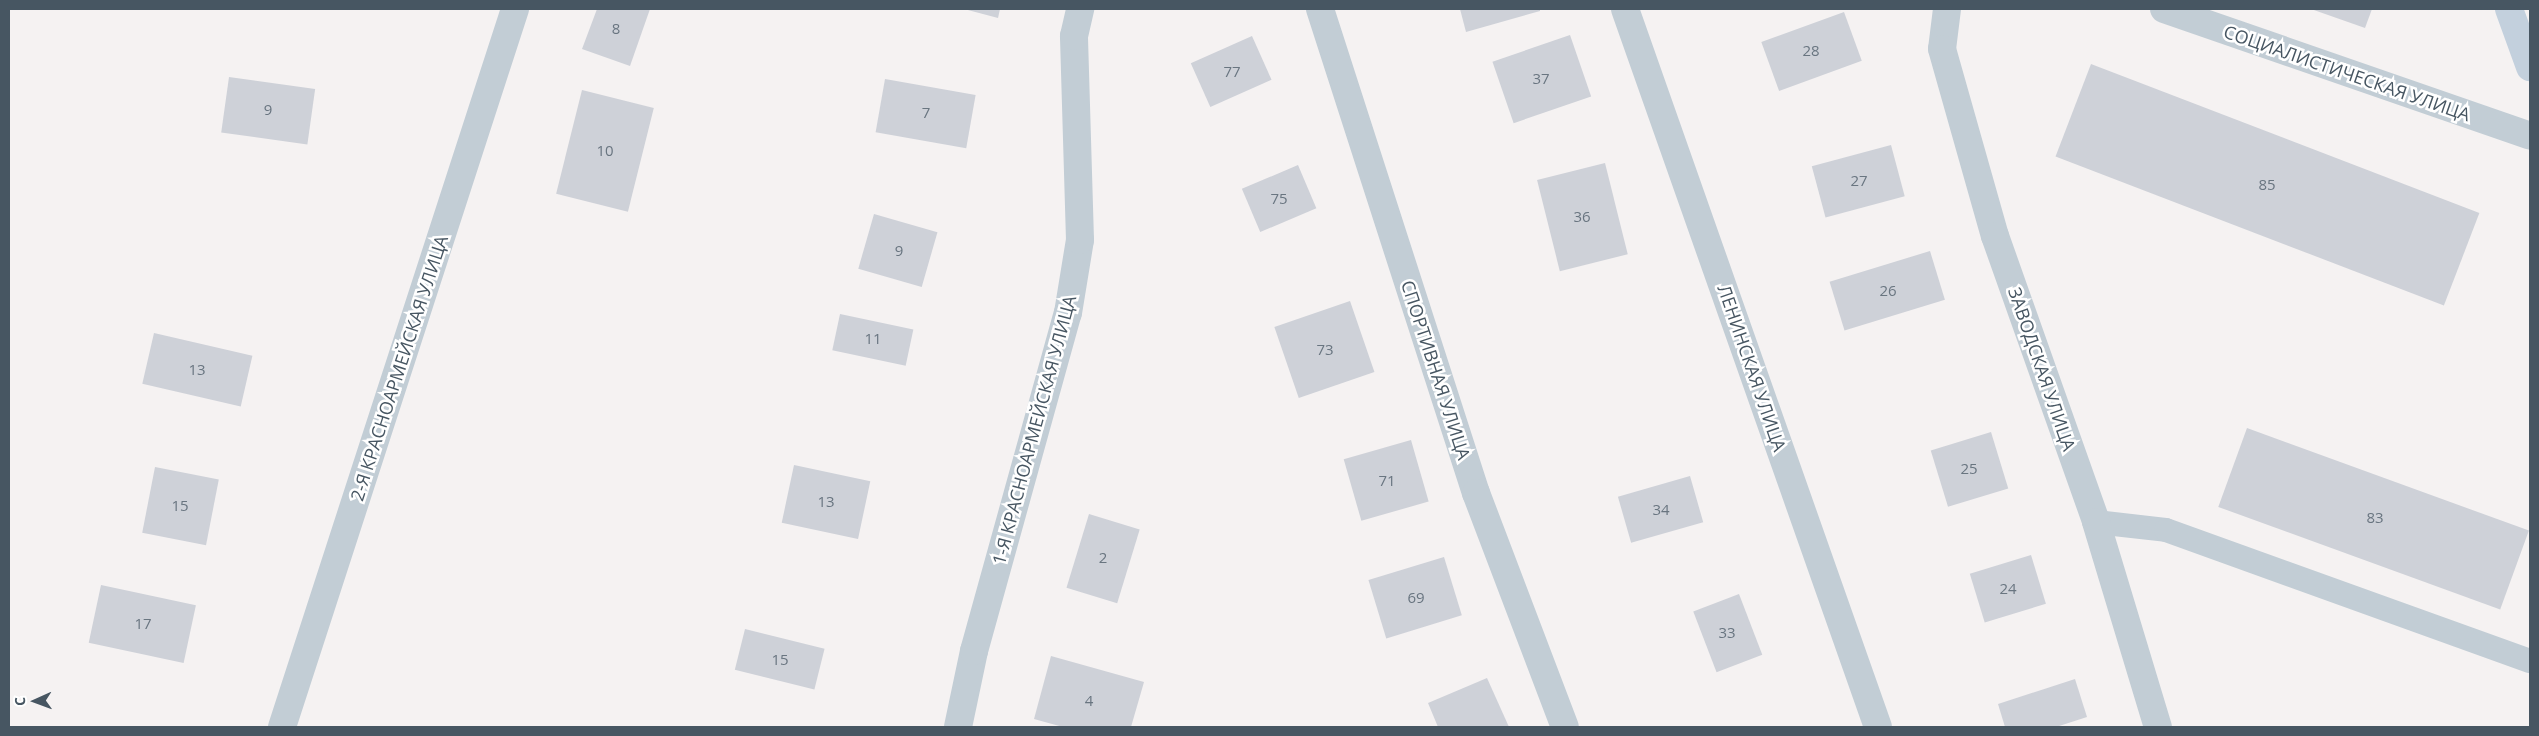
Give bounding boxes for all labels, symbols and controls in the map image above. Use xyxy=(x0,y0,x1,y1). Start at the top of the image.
house number: 8 xyxy=(612,20,620,38)
street label: СОЦИАЛИСТИЧЕСКАЯ УЛИЦА xyxy=(2221,21,2473,125)
house number: 28 xyxy=(1802,42,1820,60)
house number: 77 xyxy=(1223,63,1241,81)
house number: 37 xyxy=(1532,70,1550,88)
house number: 9 xyxy=(264,101,272,119)
house number: 7 xyxy=(922,104,930,122)
house number: 10 xyxy=(596,142,614,160)
house number: 27 xyxy=(1850,172,1868,190)
house number: 85 xyxy=(2258,176,2276,194)
house number: 75 xyxy=(1270,190,1288,208)
house number: 36 xyxy=(1573,208,1591,226)
street label: 2-Я КРАСНОАРМЕЙСКАЯ УЛИЦА xyxy=(346,233,452,503)
house number: 9 xyxy=(895,242,903,260)
street label: СПОРТИВНАЯ УЛИЦА xyxy=(1397,278,1475,462)
street label: ЛЕНИНСКАЯ УЛИЦА xyxy=(1713,282,1791,454)
house number: 26 xyxy=(1879,282,1897,300)
street label: ЗАВОДСКАЯ УЛИЦА xyxy=(2004,284,2080,454)
street label: 1-Я КРАСНОАРМЕЙСКАЯ УЛИЦА xyxy=(988,293,1080,567)
house number: 11 xyxy=(864,330,882,348)
house number: 73 xyxy=(1316,341,1334,359)
house number: 13 xyxy=(188,361,206,379)
house number: 25 xyxy=(1960,460,1978,478)
house number: 71 xyxy=(1378,472,1396,490)
house number: 13 xyxy=(817,493,835,511)
house number: 15 xyxy=(171,497,189,515)
house number: 34 xyxy=(1652,501,1670,519)
house number: 83 xyxy=(2366,509,2384,527)
house number: 2 xyxy=(1099,549,1107,567)
house number: 24 xyxy=(1999,580,2017,598)
house number: 69 xyxy=(1407,589,1425,607)
house number: 17 xyxy=(134,615,152,633)
house number: 33 xyxy=(1718,624,1736,642)
house number: 15 xyxy=(771,651,789,669)
north arrow xyxy=(10,676,60,726)
house number: 4 xyxy=(1085,692,1093,710)
text: С xyxy=(10,697,29,706)

